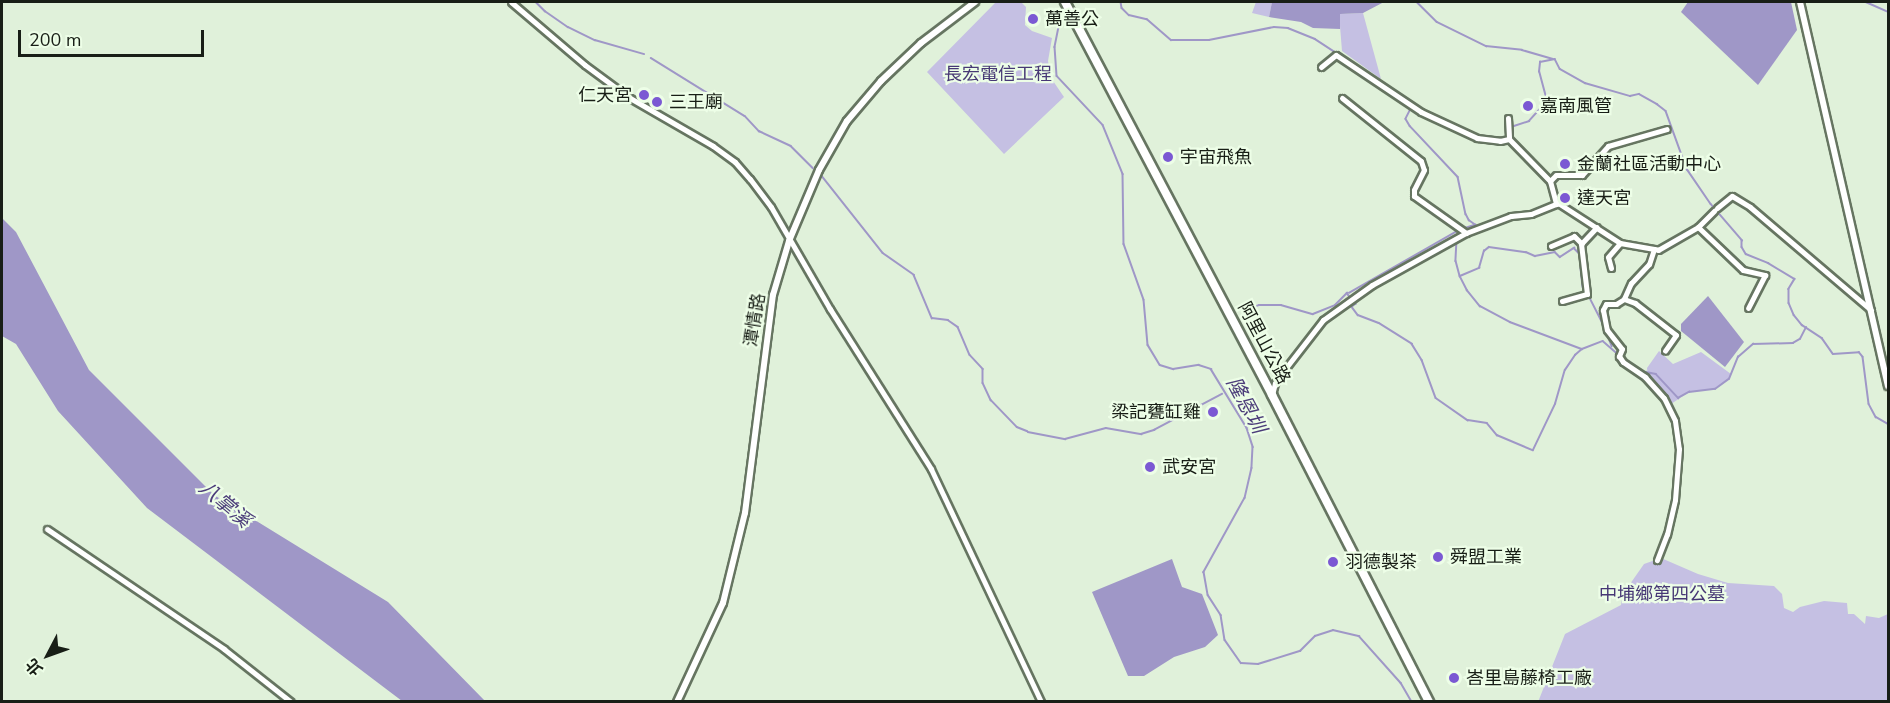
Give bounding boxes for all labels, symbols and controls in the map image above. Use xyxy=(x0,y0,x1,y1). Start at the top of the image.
place label: 萬善公 xyxy=(1045,8,1099,30)
marker: 萬善公 xyxy=(1026,12,1040,26)
scale bar xyxy=(21,18,207,56)
text: 200 m xyxy=(29,28,81,52)
park label: 長宏電信工程 xyxy=(944,63,1052,85)
place label: 仁天宮 xyxy=(578,84,632,106)
marker: 仁天宮 xyxy=(637,88,651,102)
place label: 三王廟 xyxy=(669,91,723,113)
marker: 三王廟 xyxy=(650,95,664,109)
place label: 嘉南風管 xyxy=(1540,95,1612,117)
marker: 嘉南風管 xyxy=(1521,99,1535,113)
place label: 宇宙飛魚 xyxy=(1180,146,1252,168)
marker: 宇宙飛魚 xyxy=(1161,150,1175,164)
place label: 金蘭社區活動中心 xyxy=(1577,153,1721,175)
marker: 金蘭社區活動中心 xyxy=(1558,157,1572,171)
place label: 達天宮 xyxy=(1577,187,1631,209)
marker: 達天宮 xyxy=(1558,191,1572,205)
street label: 潭情路 xyxy=(740,292,770,348)
street label: 阿里山公路 xyxy=(1233,298,1295,388)
water label: 隆恩圳 xyxy=(1221,373,1271,437)
place label: 梁記甕缸雞 xyxy=(1111,401,1201,423)
marker: 梁記甕缸雞 xyxy=(1206,405,1220,419)
place label: 武安宮 xyxy=(1162,456,1216,478)
marker: 武安宮 xyxy=(1143,460,1157,474)
water label: 八掌溪 xyxy=(194,476,256,532)
place label: 舜盟工業 xyxy=(1450,546,1522,568)
marker: 舜盟工業 xyxy=(1431,550,1445,564)
place label: 羽德製茶 xyxy=(1345,551,1417,573)
marker: 羽德製茶 xyxy=(1326,555,1340,569)
park label: 中埔鄉第四公墓 xyxy=(1599,583,1725,605)
north arrow xyxy=(18,625,78,685)
text: 北 xyxy=(21,654,48,680)
place label: 峇里島藤椅工廠 xyxy=(1466,667,1592,689)
marker: 峇里島藤椅工廠 xyxy=(1447,671,1461,685)

